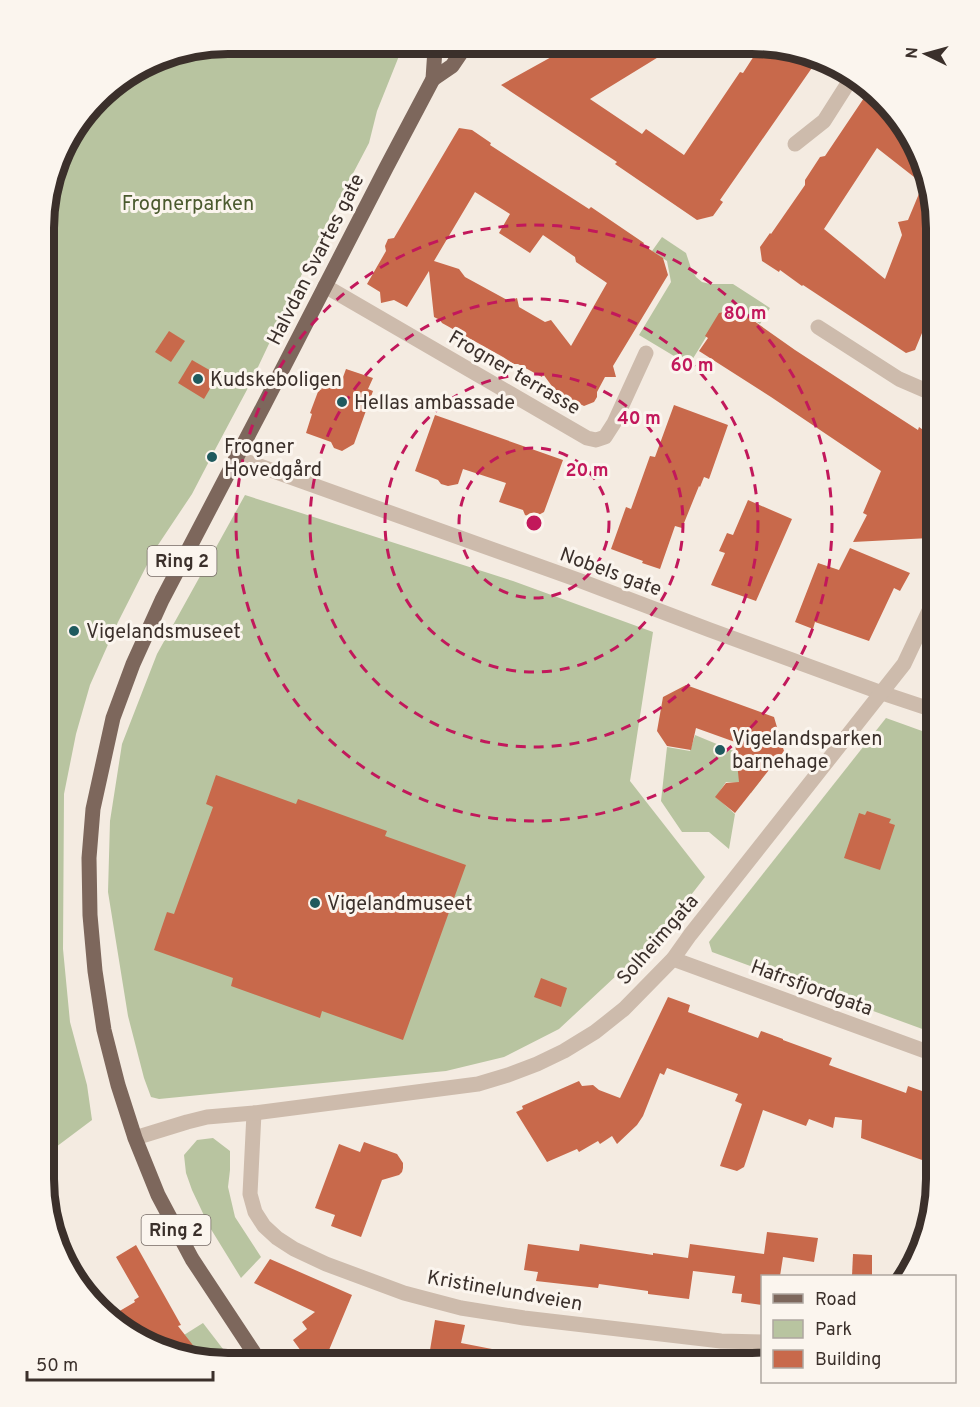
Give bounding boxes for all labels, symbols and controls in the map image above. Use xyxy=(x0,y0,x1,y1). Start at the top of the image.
north arrow xyxy=(896,24,956,84)
text: N xyxy=(903,46,924,59)
street label: Halvdan Svartes gate xyxy=(262,170,371,350)
park label: Frognerparken xyxy=(122,192,254,218)
text: 80 m xyxy=(723,303,767,326)
street label: Frogner terrasse xyxy=(443,325,585,422)
text: 60 m xyxy=(670,355,714,378)
place label: Kudskeboligen xyxy=(210,368,342,394)
marker: Kudskeboligen xyxy=(191,372,205,386)
place label: Hellas ambassade xyxy=(354,391,515,417)
marker: Hellas ambassade xyxy=(335,395,349,409)
text: 40 m xyxy=(617,408,661,431)
place label: Frogner Hovedgård xyxy=(224,435,322,484)
marker: Frogner Hovedgård xyxy=(205,450,219,464)
text: 20 m xyxy=(565,460,609,483)
centre of rings xyxy=(524,513,544,533)
street label: Nobels gate xyxy=(556,542,665,603)
road number: Ring 2 xyxy=(148,546,216,576)
place label: Vigelandsmuseet xyxy=(86,620,241,646)
marker: Vigelandsmuseet xyxy=(67,624,81,638)
place label: Vigelandsparken barnehage xyxy=(732,727,883,776)
marker: Vigelandsparken barnehage xyxy=(713,743,727,757)
street label: Solheimgata xyxy=(612,889,705,991)
place label: Vigelandmuseet xyxy=(327,892,472,918)
marker: Vigelandmuseet xyxy=(308,896,322,910)
street label: Hafrsfjordgata xyxy=(747,955,876,1023)
road number: Ring 2 xyxy=(142,1215,210,1245)
street label: Kristinelundveien xyxy=(425,1266,584,1318)
legend xyxy=(761,1275,956,1383)
text: Road xyxy=(815,1289,857,1312)
text: Park xyxy=(815,1319,852,1342)
scale bar xyxy=(27,1344,213,1382)
text: Building xyxy=(815,1349,881,1372)
text: 50 m xyxy=(36,1355,78,1378)

